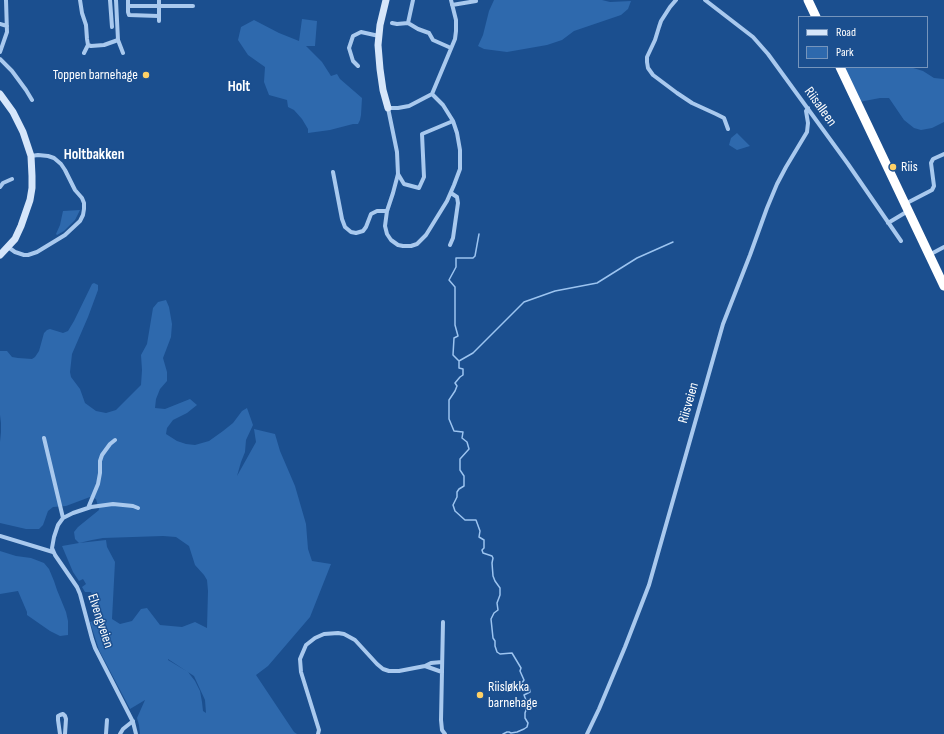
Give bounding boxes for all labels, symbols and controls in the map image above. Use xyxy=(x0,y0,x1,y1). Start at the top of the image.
legend xyxy=(798,16,928,68)
text: Road xyxy=(836,25,856,40)
text: Park xyxy=(836,45,854,60)
place label: Toppen barnehage xyxy=(53,67,138,83)
marker: Toppen barnehage xyxy=(141,70,151,80)
district label: Holt xyxy=(228,78,250,96)
street label: Riisalleen xyxy=(800,84,840,130)
district label: Holtbakken xyxy=(64,146,124,164)
place label: Riis xyxy=(901,159,918,175)
marker: Riis xyxy=(888,162,898,172)
street label: Riisveien xyxy=(675,381,703,425)
street label: Elvengveien xyxy=(83,592,117,650)
place label: Riisløkka barnehage xyxy=(488,679,537,712)
marker: Riisløkka barnehage xyxy=(475,690,485,700)

